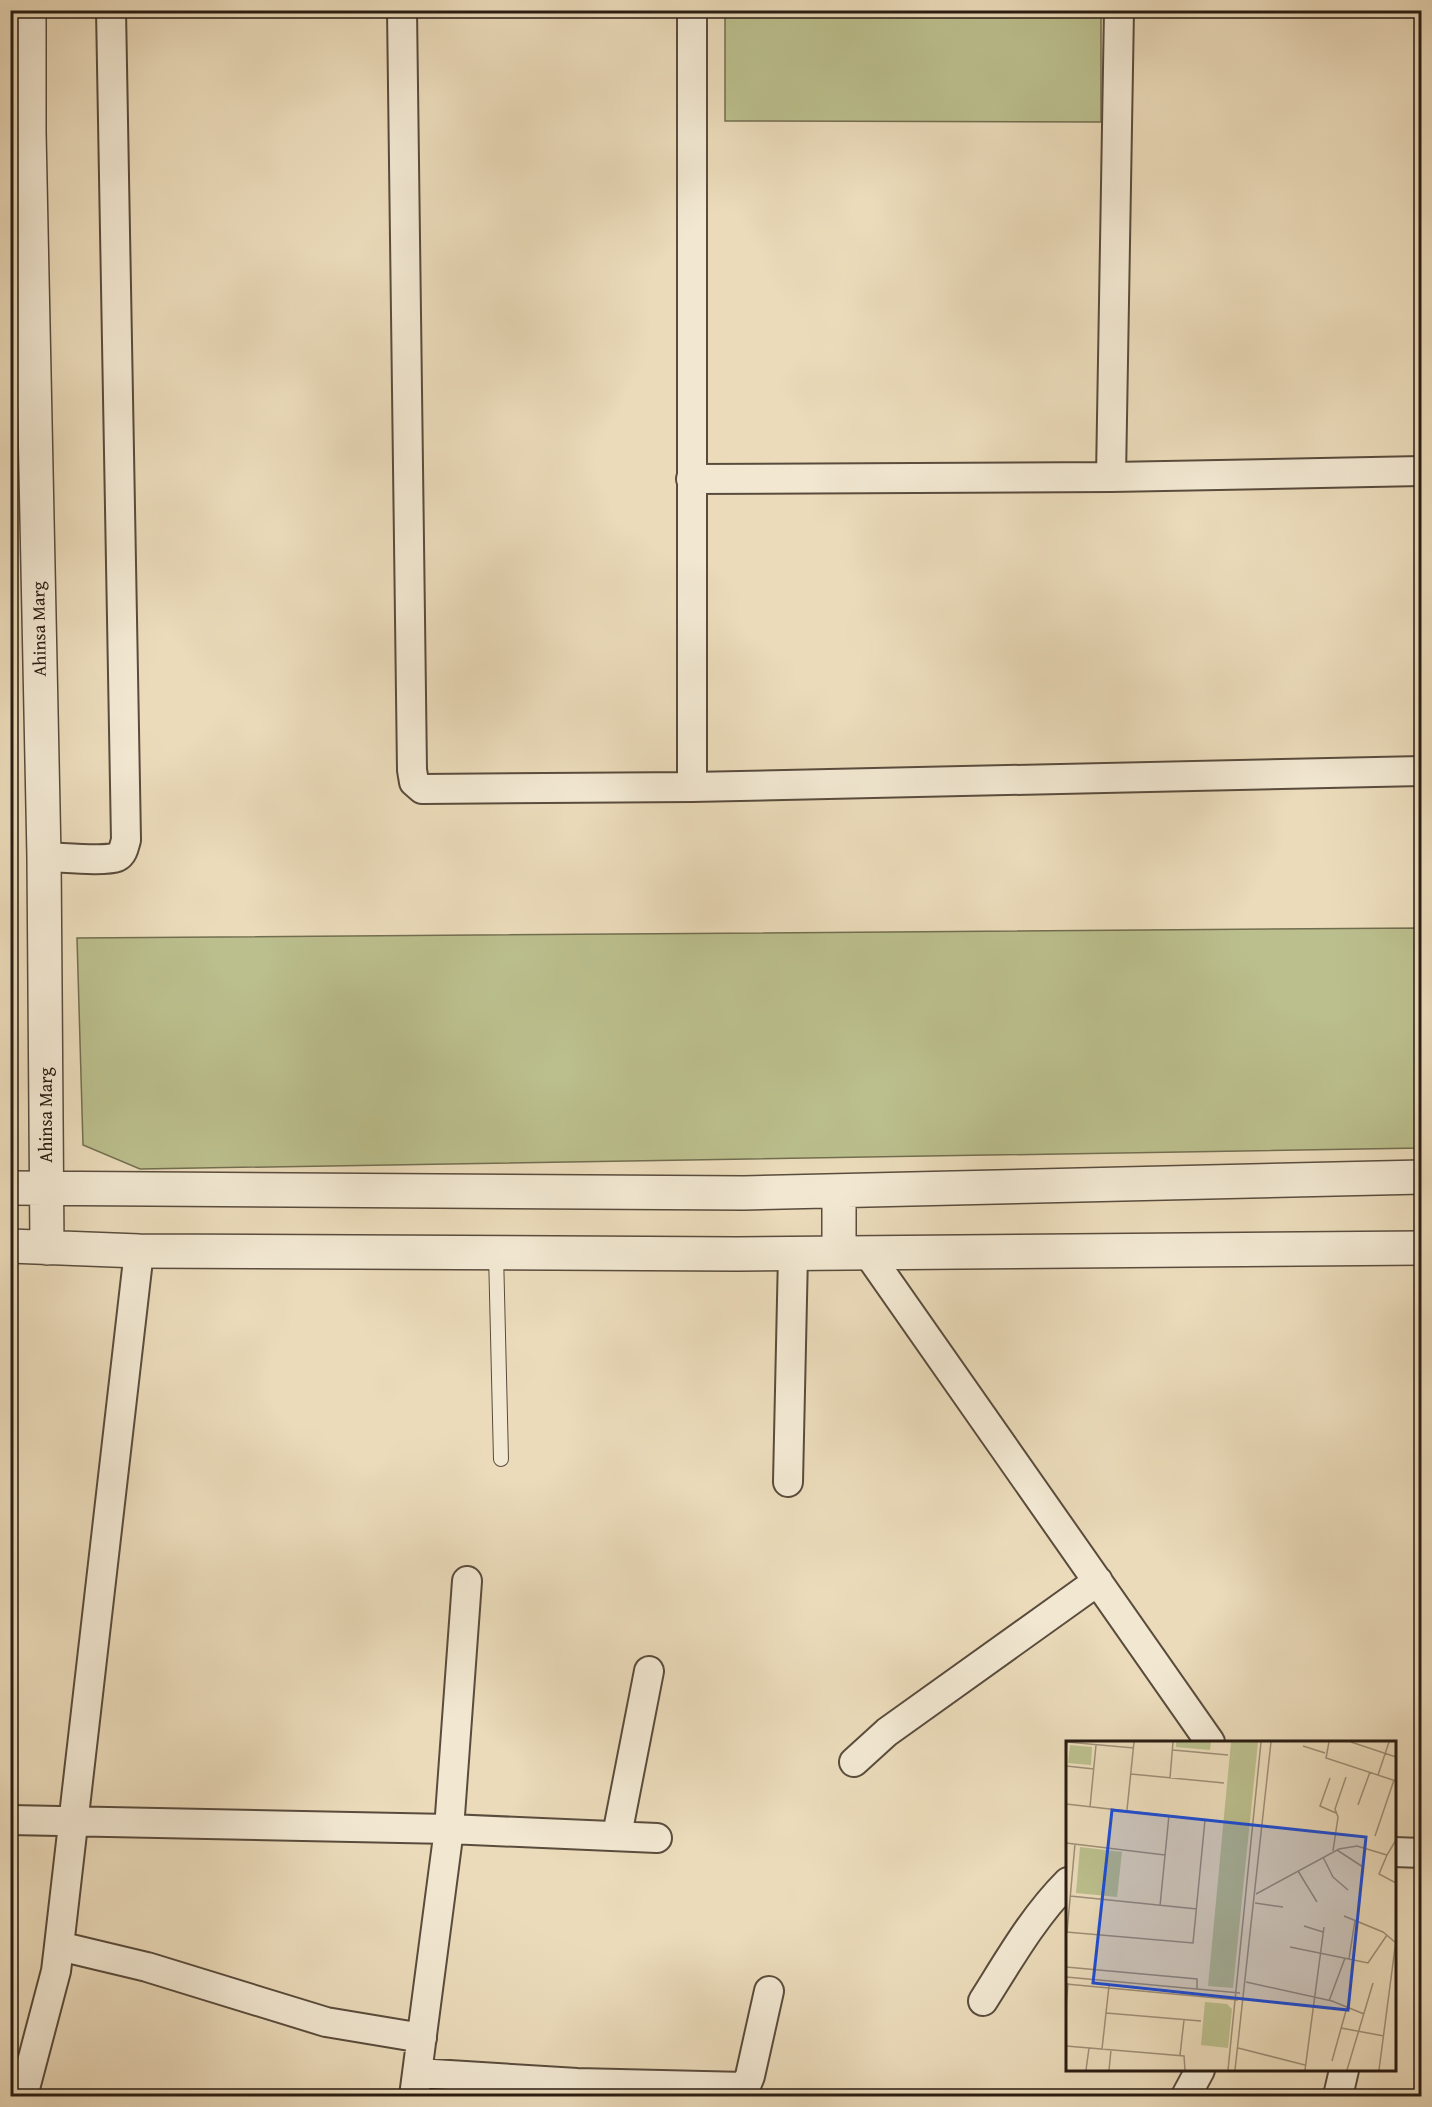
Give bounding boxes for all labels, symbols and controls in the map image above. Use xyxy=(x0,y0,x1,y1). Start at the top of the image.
street label: Ahinsa Marg xyxy=(24,581,53,677)
street label: Ahinsa Marg xyxy=(32,1067,59,1163)
inset map xyxy=(1066,1741,1396,2071)

